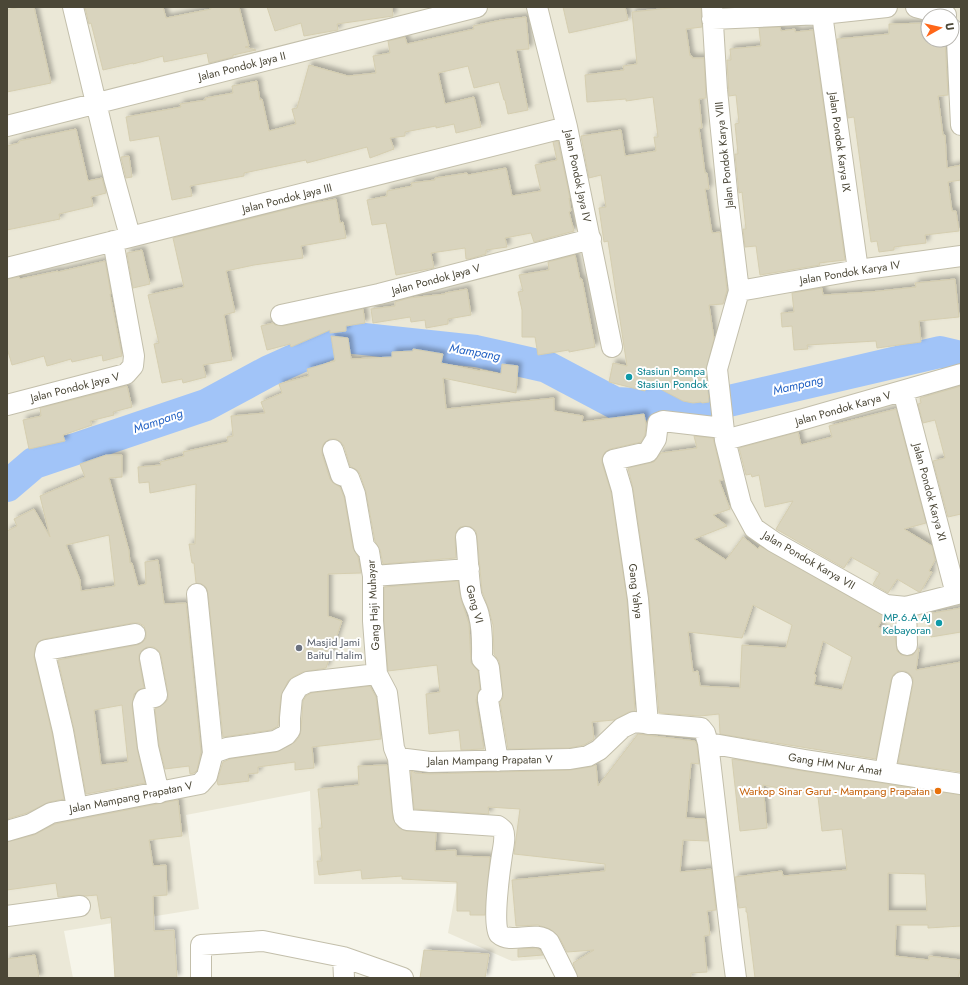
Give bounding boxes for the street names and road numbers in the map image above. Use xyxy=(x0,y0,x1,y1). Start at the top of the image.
street label: Jalan Pondok Jaya II xyxy=(195,47,287,85)
street label: Jalan Pondok Karya IX xyxy=(825,89,855,193)
street label: Jalan Pondok Karya VIII xyxy=(710,101,738,211)
street label: Jalan Pondok Jaya IV xyxy=(560,126,596,224)
street label: Jalan Pondok Jaya III xyxy=(238,179,334,217)
street label: Jalan Pondok Karya IV xyxy=(797,256,902,288)
street label: Jalan Pondok Jaya V xyxy=(388,259,483,299)
street label: Jalan Pondok Jaya V xyxy=(27,368,122,406)
street label: Jalan Pondok Karya V xyxy=(791,386,894,430)
street label: Jalan Pondok Karya XI xyxy=(909,439,951,543)
street label: Jalan Pondok Karya VII xyxy=(758,526,858,593)
street label: Gang Haji Muhayar xyxy=(363,559,383,651)
street label: Gang Yahya xyxy=(625,563,647,619)
street label: Gang VI xyxy=(462,583,488,625)
street label: Gang HM Nur Amat xyxy=(787,749,883,779)
street label: Jalan Mampang Prapatan V xyxy=(425,751,553,769)
street label: Jalan Mampang Prapatan V xyxy=(66,777,195,817)

